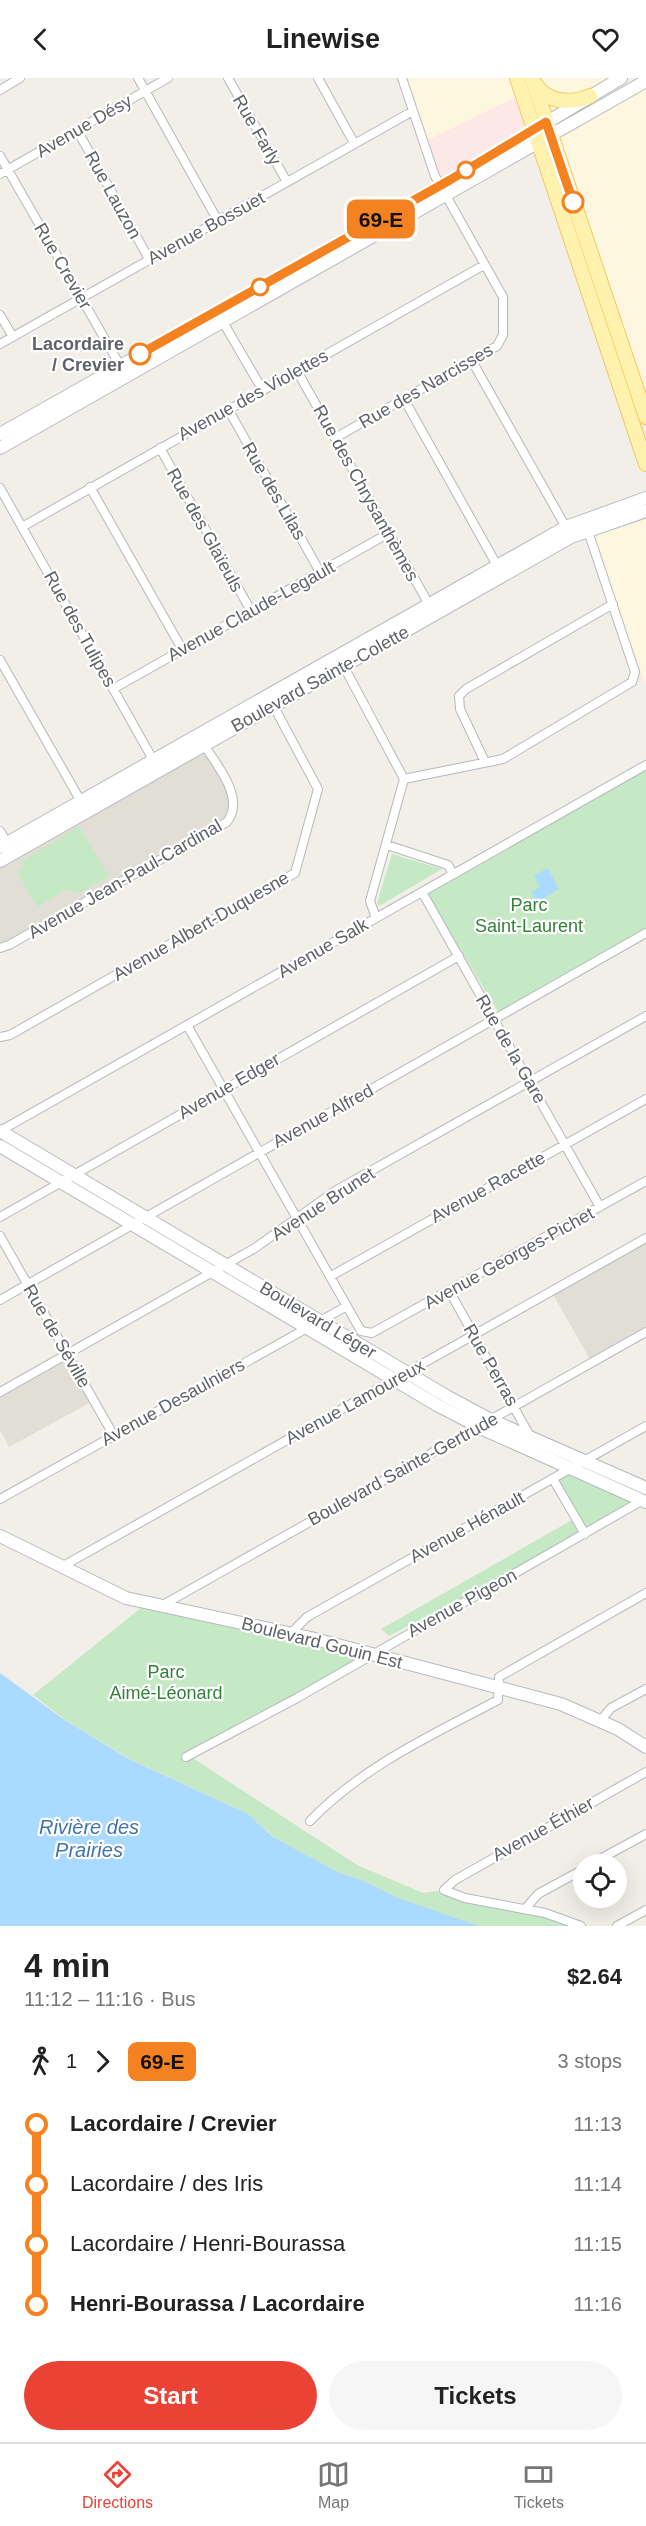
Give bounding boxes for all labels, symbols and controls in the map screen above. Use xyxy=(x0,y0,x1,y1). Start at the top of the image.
icon: back xyxy=(24,23,57,56)
icon: heart xyxy=(589,23,622,56)
text: Linewise xyxy=(266,24,380,54)
street label: Avenue Désy xyxy=(33,91,135,161)
street label: Rue Farly xyxy=(229,91,285,169)
street label: Rue Lauzon xyxy=(81,148,145,242)
unlabelled marker xyxy=(457,161,475,179)
street label: Avenue Bossuet xyxy=(144,188,268,268)
unlabelled marker xyxy=(562,191,584,213)
line badge: 69-E xyxy=(339,200,423,238)
text: 69-E xyxy=(359,208,403,231)
street label: Rue Crevier xyxy=(30,219,96,313)
unlabelled marker xyxy=(251,278,269,296)
place label: Lacordaire / Crevier xyxy=(32,334,124,375)
street label: Rue des Narcisses xyxy=(356,340,496,432)
marker: Lacordaire / Crevier xyxy=(129,343,151,365)
street label: Avenue des Violettes xyxy=(174,345,332,445)
street label: Rue des Chrysanthèmes xyxy=(309,402,423,584)
street label: Rue des Lilas xyxy=(238,439,310,543)
street label: Rue des Glaïeuls xyxy=(163,465,247,595)
street label: Avenue Claude-Legault xyxy=(164,557,338,665)
street label: Rue des Tulipes xyxy=(40,568,120,690)
street label: Boulevard Sainte-Colette xyxy=(228,622,412,736)
street label: Avenue Jean-Paul-Cardinal xyxy=(25,815,225,943)
street label: Avenue Albert-Duquesne xyxy=(109,867,293,985)
park label: Parc Saint-Laurent xyxy=(475,895,583,936)
street label: Avenue Salk xyxy=(274,914,372,982)
street label: Rue de la Gare xyxy=(472,991,550,1107)
street label: Avenue Edger xyxy=(175,1049,283,1123)
street label: Avenue Alfred xyxy=(269,1080,377,1152)
street label: Avenue Racette xyxy=(427,1147,549,1227)
street label: Avenue Brunet xyxy=(268,1163,378,1245)
street label: Avenue Georges-Pichet xyxy=(421,1203,597,1313)
street label: Boulevard Léger xyxy=(256,1277,380,1363)
street label: Rue de Séville xyxy=(19,1281,95,1391)
street label: Rue Perras xyxy=(460,1321,522,1409)
street label: Avenue Desaulniers xyxy=(98,1354,248,1450)
street label: Avenue Lamoureux xyxy=(282,1355,428,1449)
street label: Boulevard Sainte-Gertrude xyxy=(305,1408,501,1530)
street label: Avenue Hénault xyxy=(406,1487,528,1567)
street label: Avenue Pigeon xyxy=(404,1565,520,1641)
street label: Boulevard Gouin Est xyxy=(239,1613,405,1673)
park label: Parc Aimé-Léonard xyxy=(109,1662,223,1703)
street label: Avenue Éthier xyxy=(489,1793,597,1865)
water label: Rivière des Prairies xyxy=(39,1816,139,1861)
map controls xyxy=(573,1854,627,1908)
button: locate xyxy=(573,1854,627,1908)
text: 4 min xyxy=(24,1947,110,1984)
text: $2.64 xyxy=(567,1964,622,1989)
text: 11:12 – 11:16 · Bus xyxy=(24,1988,196,2010)
icon: walk xyxy=(24,2045,57,2078)
icon: forward xyxy=(86,2045,119,2078)
text: 1 xyxy=(66,2050,77,2072)
text: 69-E xyxy=(140,2050,184,2073)
text: 3 stops xyxy=(558,2050,622,2072)
text: Lacordaire / Crevier xyxy=(70,2111,277,2136)
text: 11:13 xyxy=(573,2113,622,2135)
text: Lacordaire / des Iris xyxy=(70,2171,263,2196)
text: 11:14 xyxy=(573,2173,622,2195)
text: Lacordaire / Henri-Bourassa xyxy=(70,2231,345,2256)
text: 11:15 xyxy=(573,2233,622,2255)
text: Henri-Bourassa / Lacordaire xyxy=(70,2291,365,2316)
text: 11:16 xyxy=(573,2293,622,2315)
button: Start xyxy=(24,2361,317,2430)
button: Tickets xyxy=(329,2361,622,2430)
tab: Directions xyxy=(82,2458,153,2512)
tab: Map xyxy=(317,2458,350,2512)
tab: Tickets xyxy=(514,2458,564,2512)

